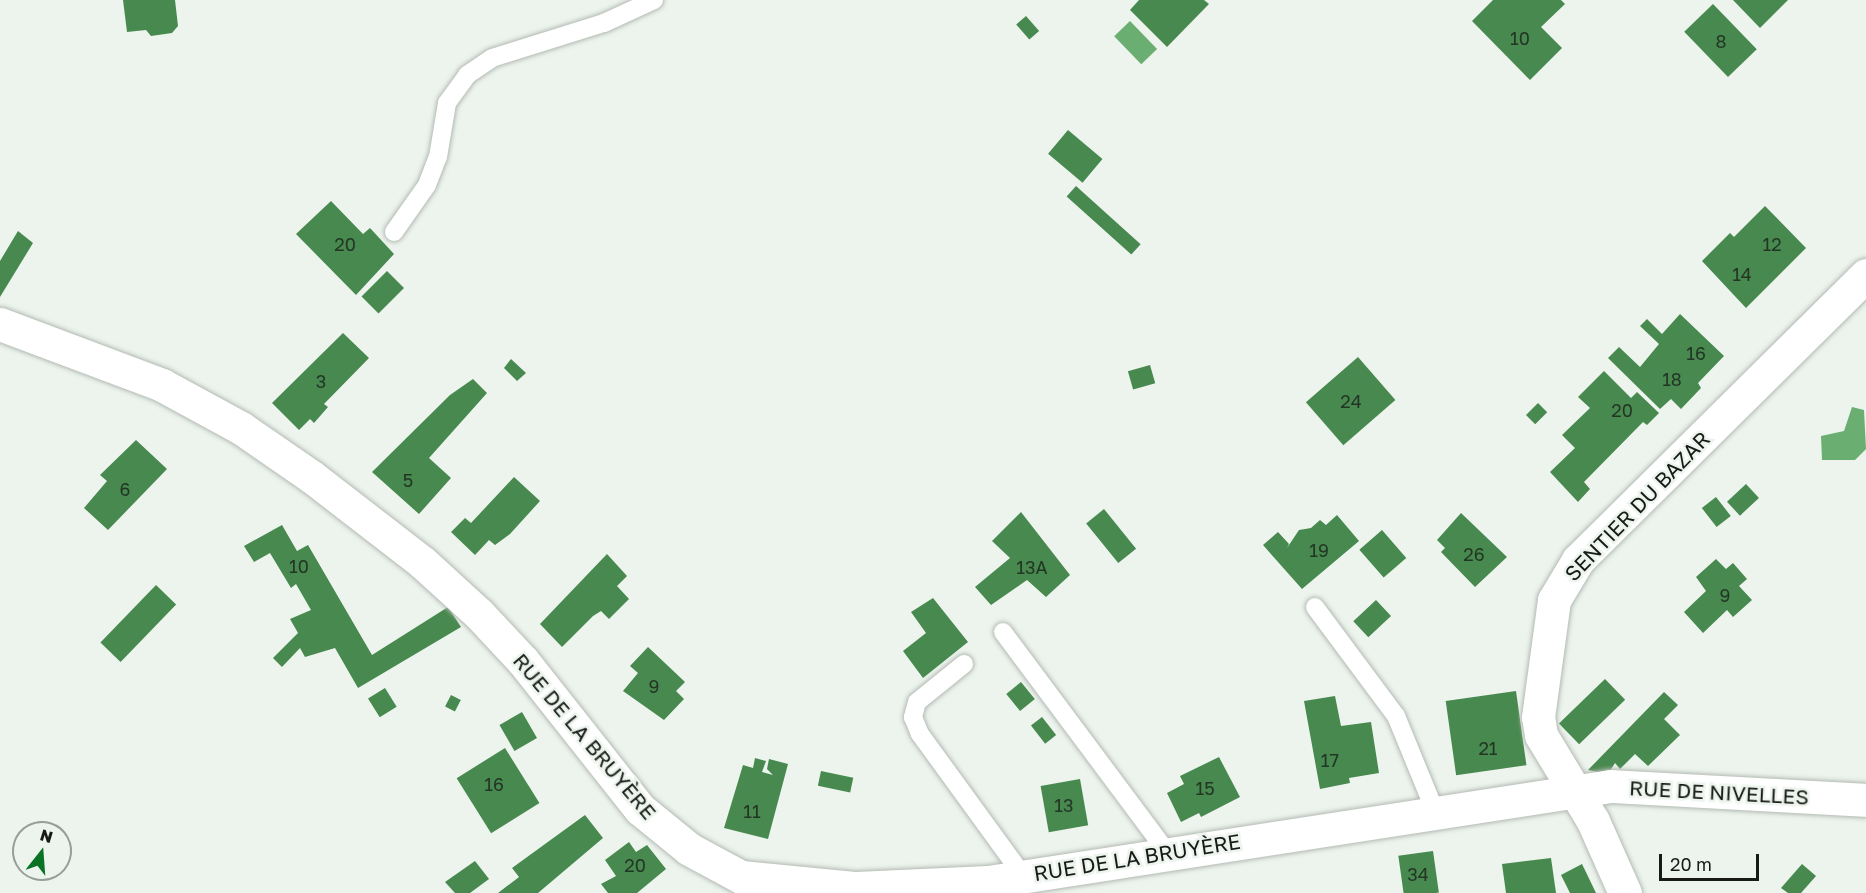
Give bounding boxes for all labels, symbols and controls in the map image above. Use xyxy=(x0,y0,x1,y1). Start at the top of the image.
house number: 10 xyxy=(1510,27,1530,49)
house number: 8 xyxy=(1716,30,1726,52)
house number: 20 xyxy=(334,233,356,255)
house number: 12 xyxy=(1762,233,1782,255)
house number: 14 xyxy=(1732,263,1752,285)
house number: 16 xyxy=(1686,342,1706,364)
house number: 18 xyxy=(1662,368,1682,390)
house number: 3 xyxy=(316,370,326,392)
house number: 24 xyxy=(1340,390,1362,412)
house number: 20 xyxy=(1611,399,1633,421)
street label: SENTIER DU BAZAR xyxy=(1559,426,1715,586)
house number: 5 xyxy=(403,469,413,491)
house number: 6 xyxy=(120,478,130,500)
house number: 19 xyxy=(1309,539,1329,561)
house number: 26 xyxy=(1463,543,1485,565)
house number: 10 xyxy=(289,555,309,577)
house number: 13A xyxy=(1016,556,1048,578)
house number: 9 xyxy=(1720,584,1730,606)
street label: RUE DE LA BRUYÈRE xyxy=(508,648,662,824)
house number: 9 xyxy=(649,675,659,697)
house number: 21 xyxy=(1478,737,1498,759)
house number: 17 xyxy=(1321,749,1339,771)
house number: 16 xyxy=(484,773,504,795)
street label: RUE DE NIVELLES xyxy=(1629,775,1809,809)
house number: 15 xyxy=(1195,777,1215,799)
house number: 13 xyxy=(1054,794,1074,816)
house number: 11 xyxy=(743,800,761,822)
north arrow xyxy=(12,821,72,881)
text: N xyxy=(38,824,55,847)
street label: RUE DE LA BRUYÈRE xyxy=(1032,828,1242,886)
scale bar xyxy=(1662,842,1762,880)
text: 20 m xyxy=(1670,853,1712,875)
house number: 20 xyxy=(624,854,646,876)
house number: 34 xyxy=(1407,863,1429,885)

